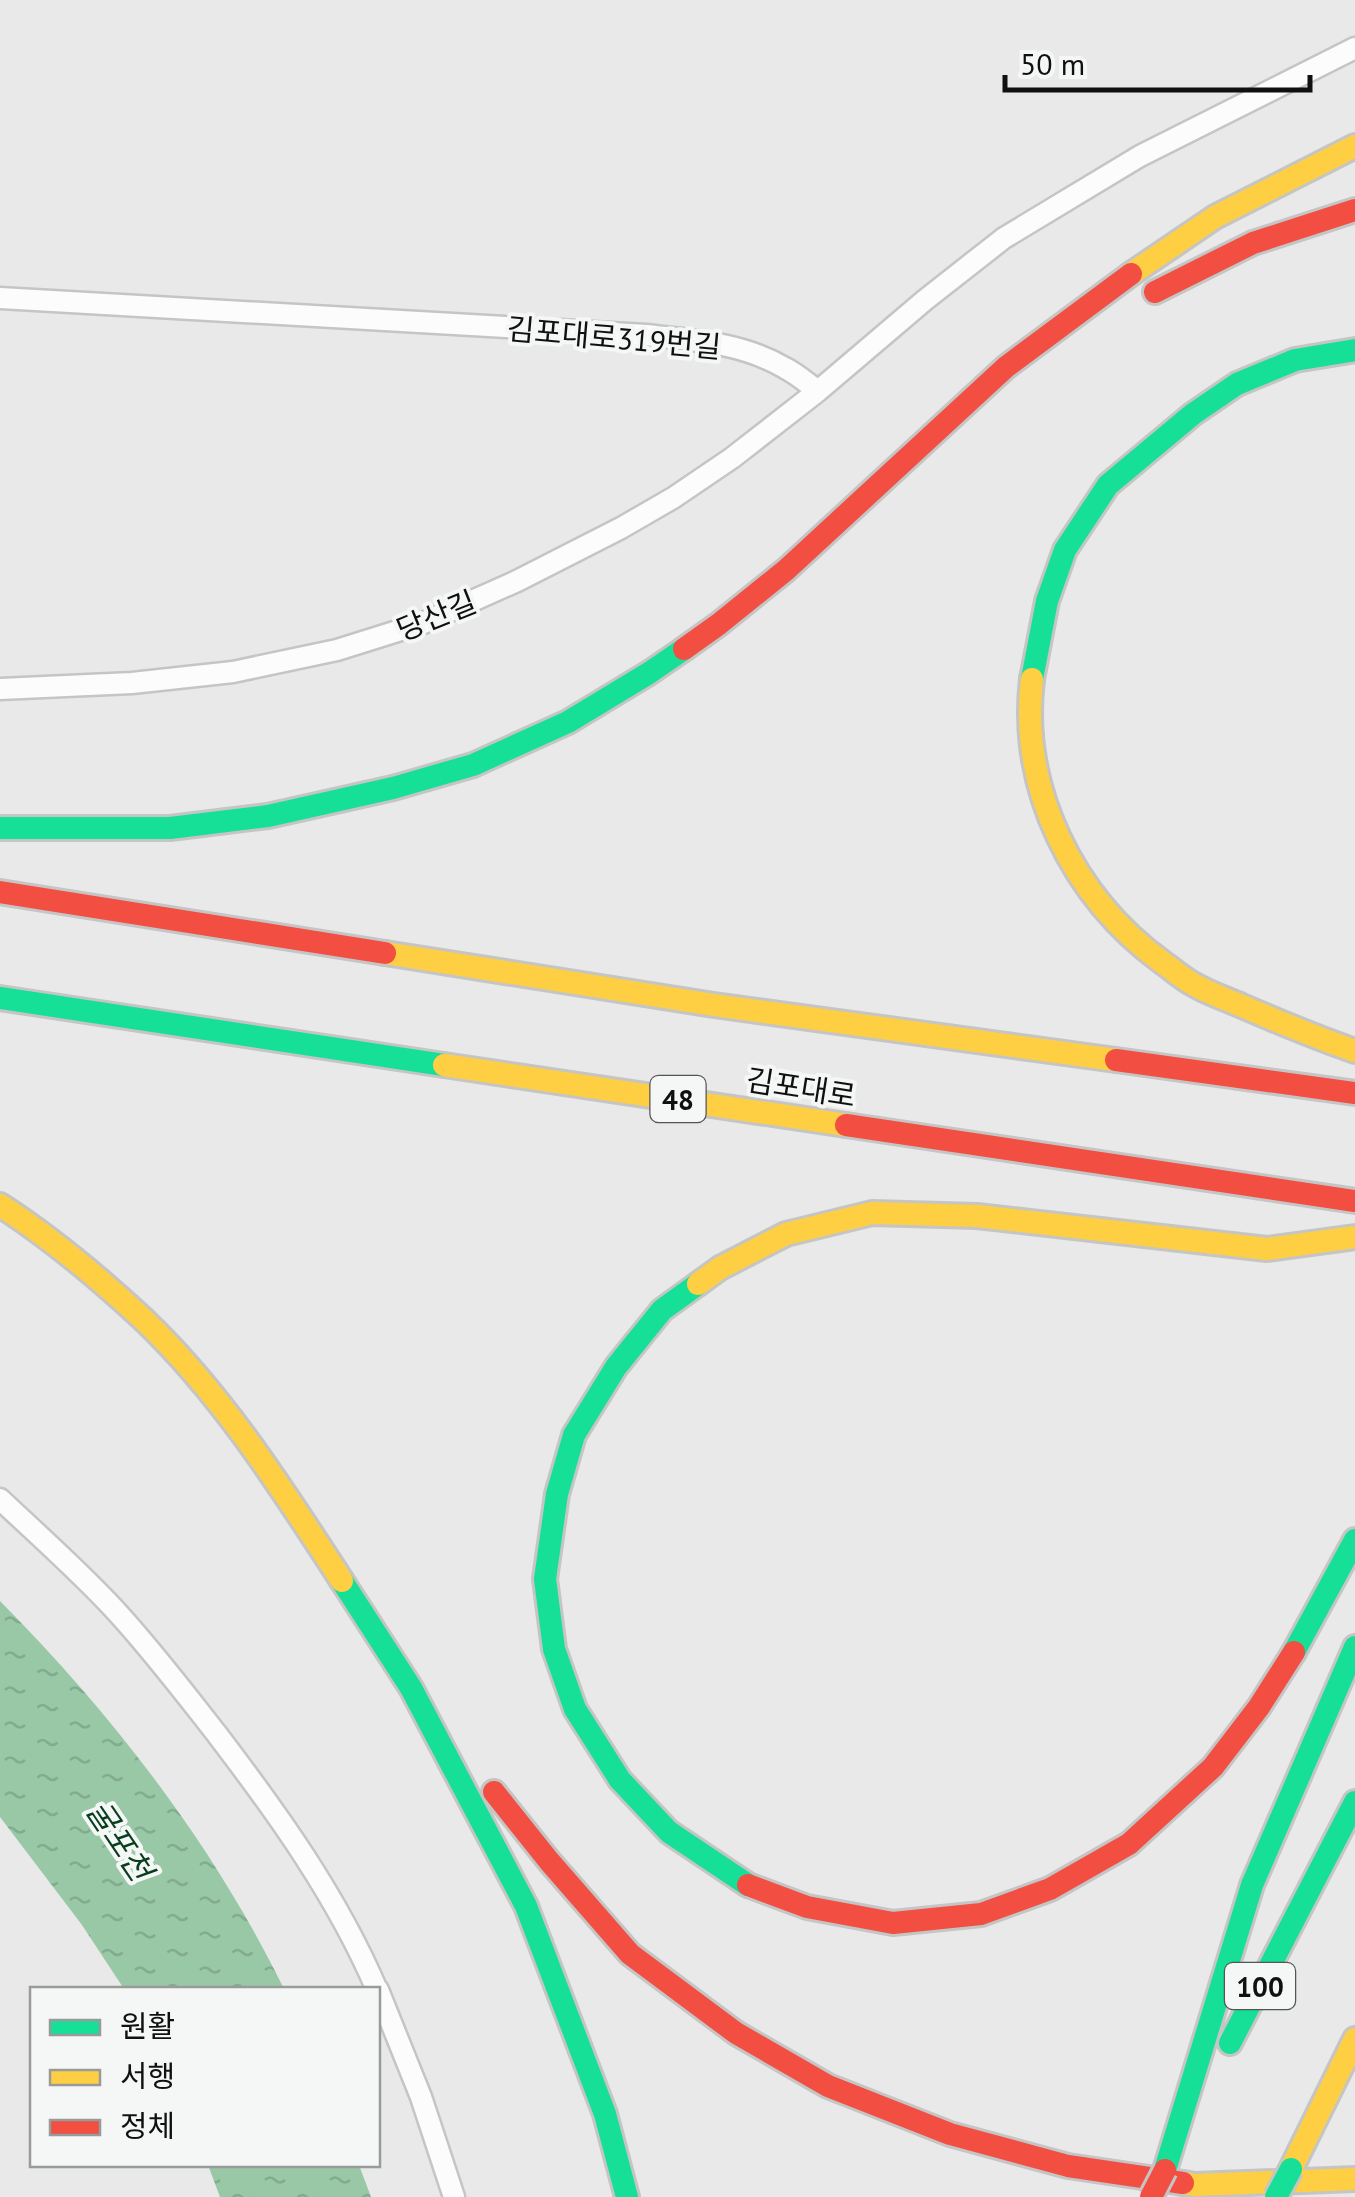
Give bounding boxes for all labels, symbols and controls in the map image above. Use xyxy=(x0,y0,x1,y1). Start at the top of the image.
scale bar xyxy=(1005,30,1310,92)
text: 50 m xyxy=(1020,44,1085,83)
street label: 김포대로319번길 xyxy=(505,308,723,366)
street label: 당산길 xyxy=(390,581,482,649)
street label: 김포대로 xyxy=(743,1059,859,1115)
road number: 48 xyxy=(650,1076,706,1122)
water label: 굴포천 xyxy=(78,1792,164,1891)
road number: 100 xyxy=(1225,1963,1295,2009)
legend xyxy=(30,1987,380,2167)
text: 원활 xyxy=(120,2006,175,2045)
text: 서행 xyxy=(120,2056,175,2095)
text: 정체 xyxy=(120,2106,175,2145)

